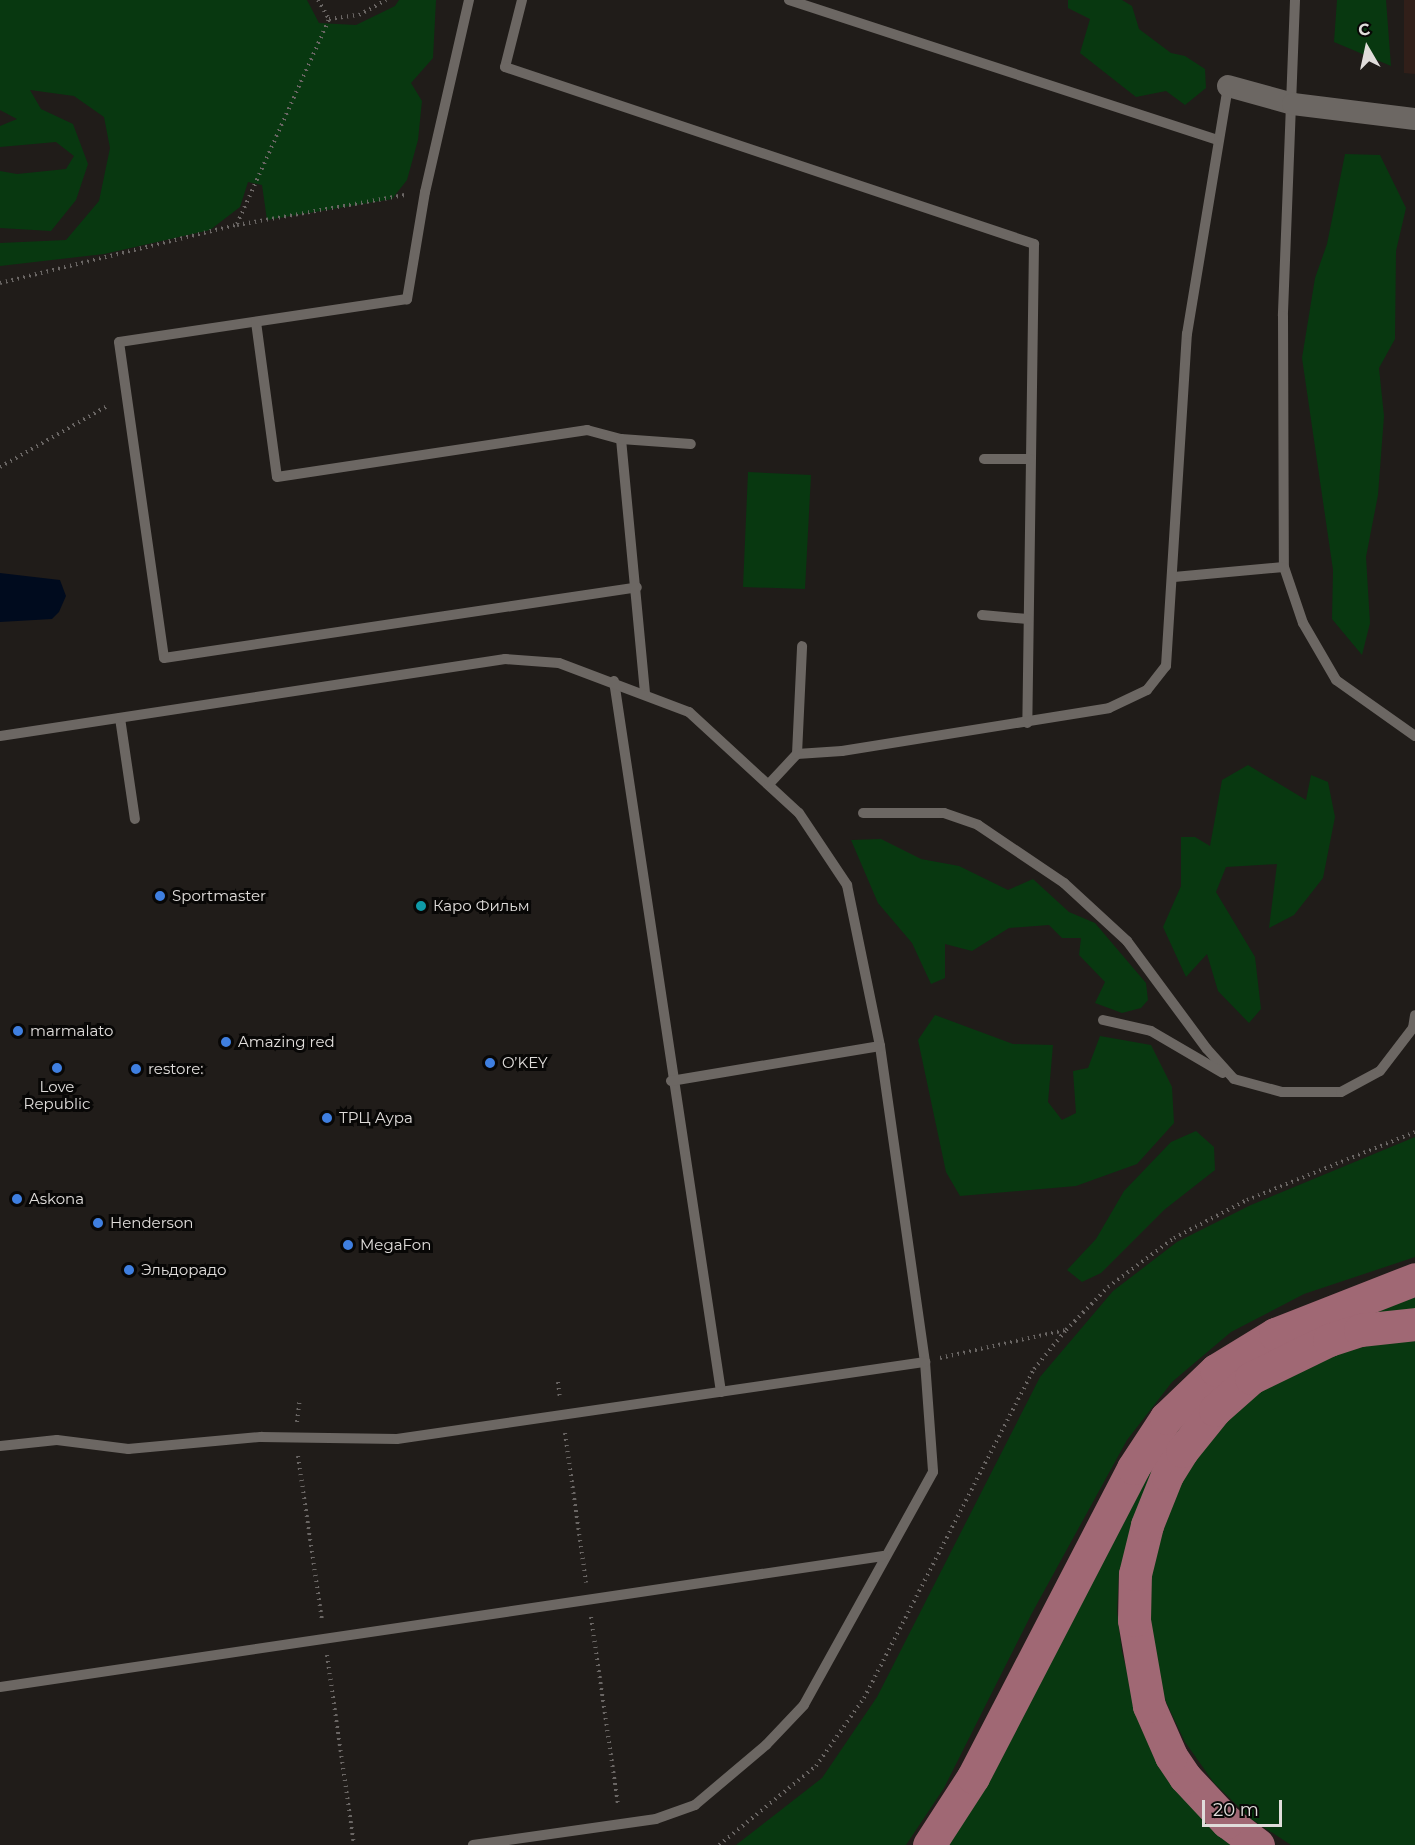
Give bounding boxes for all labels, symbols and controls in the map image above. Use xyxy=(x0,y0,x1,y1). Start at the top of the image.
north arrow xyxy=(1337,18,1397,78)
text: С xyxy=(1357,19,1371,40)
place label: Sportmaster xyxy=(172,887,266,905)
marker: Sportmaster xyxy=(153,889,167,903)
place label: Каро Фильм xyxy=(433,897,530,915)
marker: Каро Фильм xyxy=(414,899,428,913)
place label: marmalato xyxy=(30,1022,114,1040)
marker: marmalato xyxy=(11,1024,25,1038)
place label: Amazing red xyxy=(238,1033,335,1051)
marker: Amazing red xyxy=(219,1035,233,1049)
place label: O’KEY xyxy=(502,1054,548,1072)
marker: O’KEY xyxy=(483,1056,497,1070)
place label: restore: xyxy=(148,1060,203,1078)
marker: Love Republic xyxy=(50,1061,64,1075)
marker: restore: xyxy=(129,1062,143,1076)
place label: Love Republic xyxy=(24,1077,90,1112)
place label: ТРЦ Аура xyxy=(339,1109,413,1127)
marker: ТРЦ Аура xyxy=(320,1111,334,1125)
place label: Askona xyxy=(29,1190,84,1208)
marker: Askona xyxy=(10,1192,24,1206)
place label: Henderson xyxy=(110,1214,193,1232)
marker: Henderson xyxy=(91,1216,105,1230)
place label: MegaFon xyxy=(360,1236,431,1254)
marker: MegaFon xyxy=(341,1238,355,1252)
place label: Эльдорадо xyxy=(141,1261,227,1279)
marker: Эльдорадо xyxy=(122,1263,136,1277)
scale bar xyxy=(1205,1788,1284,1826)
text: 20 m xyxy=(1213,1799,1259,1821)

